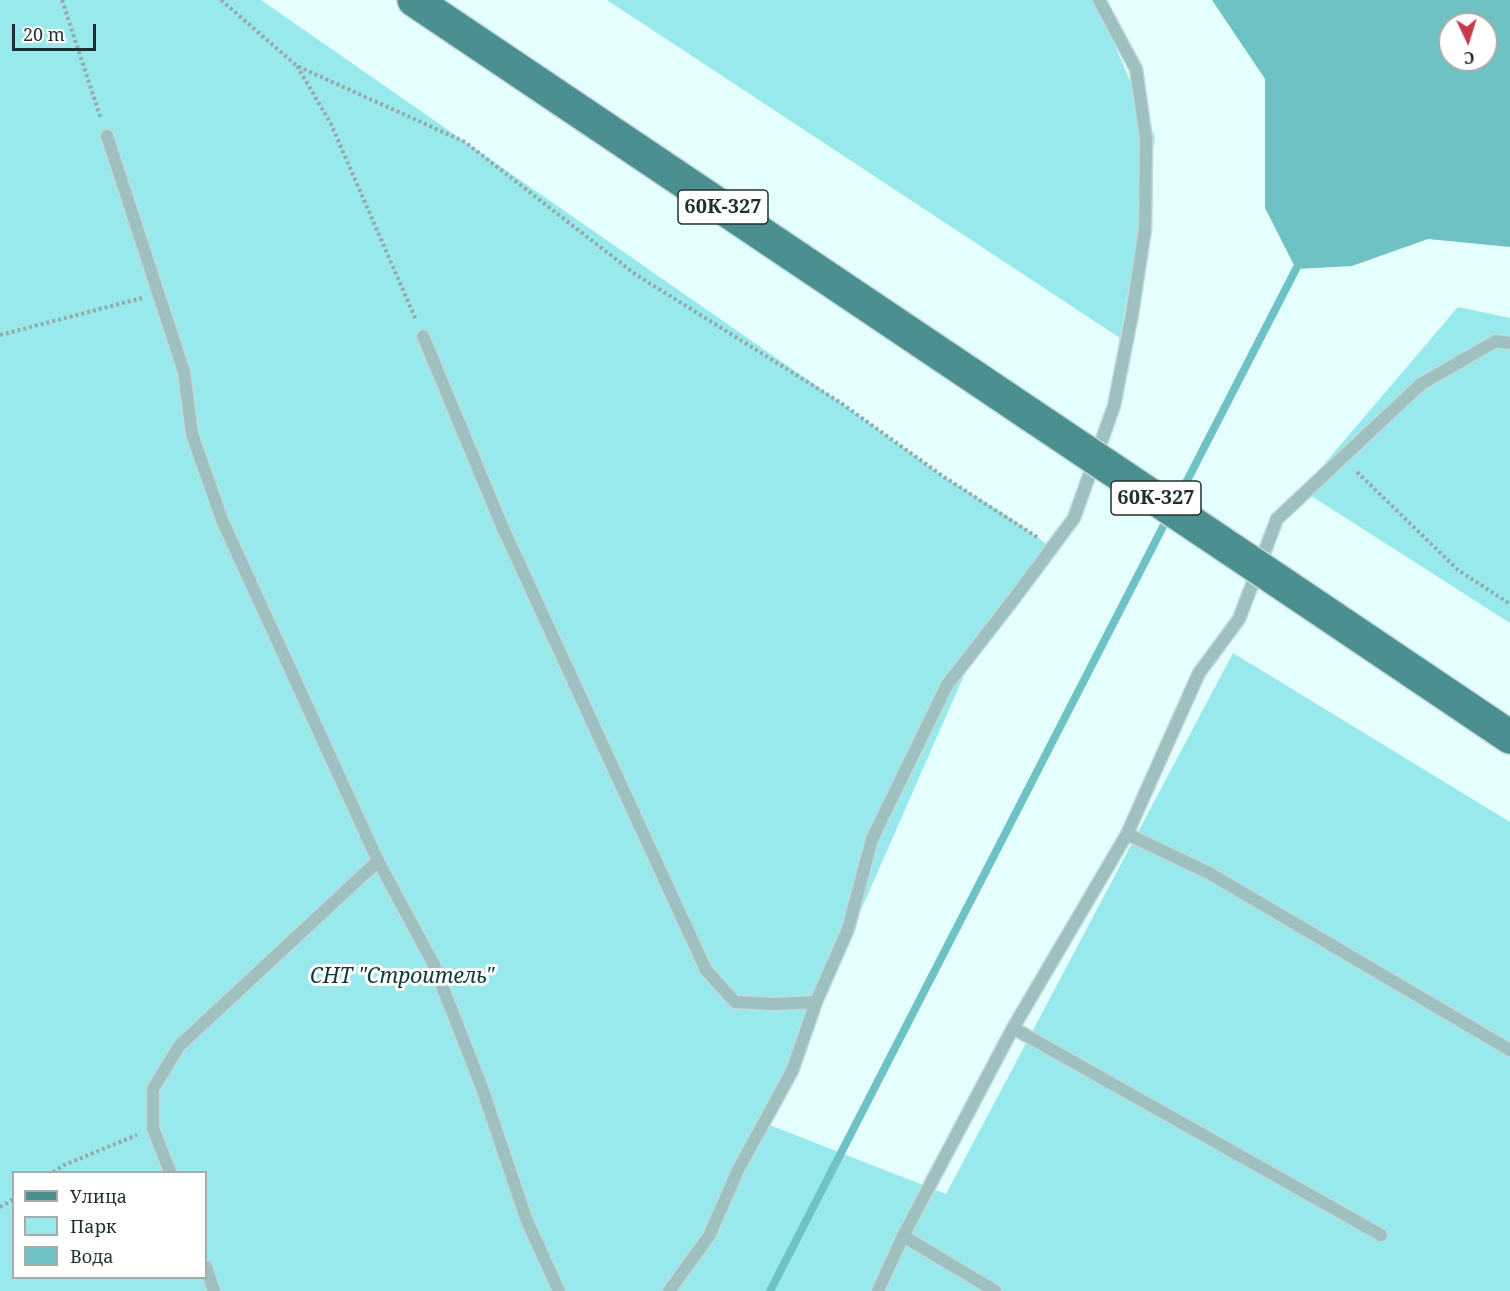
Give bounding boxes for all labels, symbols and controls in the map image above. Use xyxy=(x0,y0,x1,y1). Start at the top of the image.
scale bar xyxy=(15,12,99,50)
north arrow xyxy=(1438,12,1498,72)
text: 20 m xyxy=(23,22,65,46)
text: С xyxy=(1463,47,1475,69)
road number: 60К-327 xyxy=(678,190,768,224)
road number: 60К-327 xyxy=(1111,481,1201,515)
park label: СНТ "Строитель" xyxy=(310,964,494,990)
legend xyxy=(12,1171,207,1279)
text: Улица xyxy=(70,1184,127,1208)
text: Парк xyxy=(70,1214,117,1238)
text: Вода xyxy=(70,1244,114,1268)

